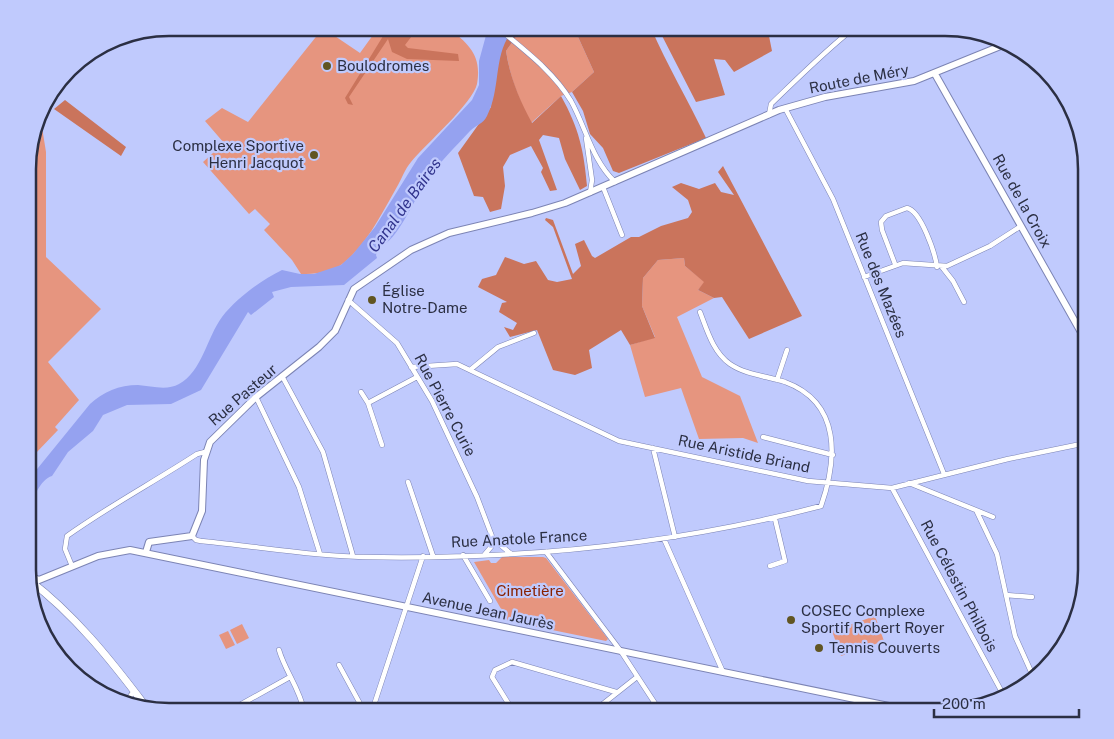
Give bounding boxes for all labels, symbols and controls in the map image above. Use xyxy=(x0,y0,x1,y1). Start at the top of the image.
place label: Boulodromes xyxy=(337,57,429,74)
marker: Boulodromes xyxy=(321,60,333,72)
street label: Route de Méry xyxy=(808,60,910,97)
place label: Complexe Sportive Henri Jacquot xyxy=(172,137,304,171)
marker: Complexe Sportive Henri Jacquot xyxy=(308,149,320,161)
street label: Rue de la Croix xyxy=(990,151,1055,251)
water label: Canal de Baires xyxy=(364,154,445,256)
street label: Rue des Mazées xyxy=(853,230,910,340)
place label: Église Notre-Dame xyxy=(382,282,467,316)
marker: Église Notre-Dame xyxy=(366,294,378,306)
street label: Rue Pierre Curie xyxy=(411,351,480,459)
street label: Rue Pasteur xyxy=(205,360,280,429)
street label: Rue Aristide Briand xyxy=(677,431,812,476)
street label: Rue Célestin Philbois xyxy=(917,517,1001,655)
street label: Rue Anatole France xyxy=(450,526,588,551)
park label: Cimetière xyxy=(496,582,564,599)
street label: Avenue Jean Jaurès xyxy=(421,588,556,633)
place label: COSEC Complexe Sportif Robert Royer xyxy=(801,602,945,636)
marker: COSEC Complexe Sportif Robert Royer xyxy=(785,614,797,626)
place label: Tennis Couverts xyxy=(829,639,940,656)
marker: Tennis Couverts xyxy=(813,642,825,654)
scale bar xyxy=(934,686,1079,718)
text: 200 m xyxy=(942,695,986,712)

